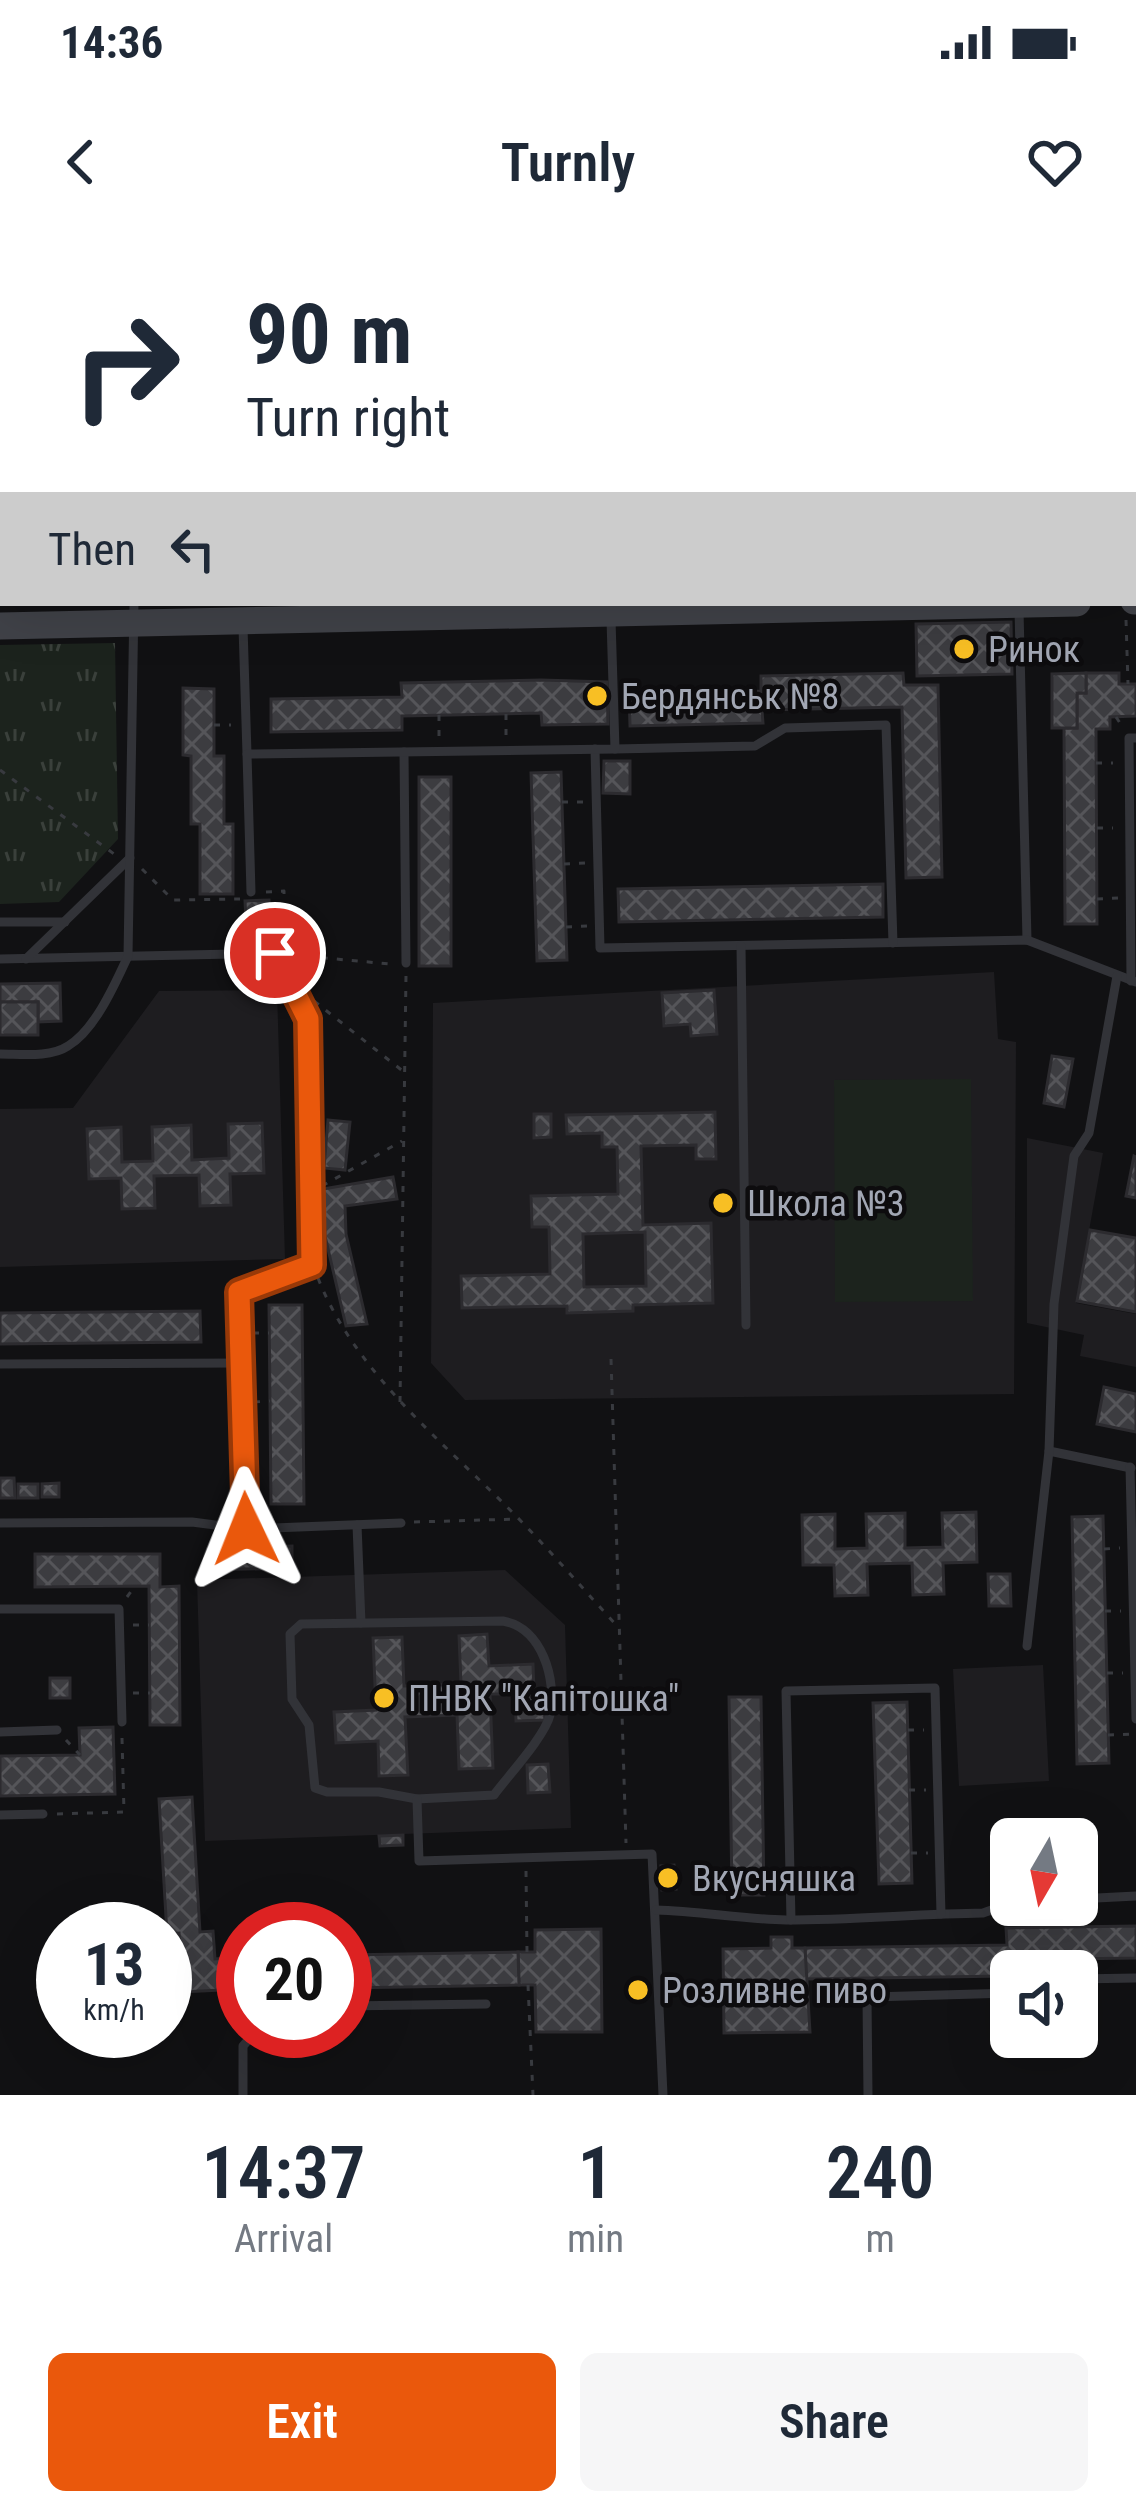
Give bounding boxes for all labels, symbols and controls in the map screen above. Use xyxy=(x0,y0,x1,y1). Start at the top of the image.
text: 14:36 xyxy=(60,16,163,69)
icon: back xyxy=(48,129,114,195)
icon: heart xyxy=(1022,129,1088,195)
text: Turnly xyxy=(501,131,635,194)
text: 90 m xyxy=(246,285,413,384)
icon: right xyxy=(48,288,204,444)
text: Turn right xyxy=(246,386,450,449)
icon: left xyxy=(160,516,226,582)
text: Then xyxy=(48,523,136,576)
place label: Ринок xyxy=(988,629,1080,671)
marker: Ринок xyxy=(951,636,977,662)
place label: Бердянськ №8 xyxy=(621,676,839,718)
marker: Бердянськ №8 xyxy=(584,683,610,709)
pin xyxy=(224,902,326,1004)
icon: arrive xyxy=(242,920,308,986)
place label: Школа №3 xyxy=(747,1183,905,1225)
marker: Школа №3 xyxy=(710,1190,736,1216)
position arrow xyxy=(183,1466,309,1592)
place label: ПНВК "Капітошка" xyxy=(408,1678,679,1720)
marker: ПНВК "Капітошка" xyxy=(371,1685,397,1711)
north arrow xyxy=(990,1818,1098,1926)
map controls xyxy=(990,1818,1098,2058)
place label: Вкусняшка xyxy=(692,1858,856,1900)
marker: Вкусняшка xyxy=(655,1865,681,1891)
speed limit sign: 20 xyxy=(216,1902,372,2058)
text: 13 xyxy=(84,1929,144,2000)
button: sound xyxy=(990,1950,1098,2058)
place label: Розливне пиво xyxy=(662,1970,887,2012)
marker: Розливне пиво xyxy=(625,1977,651,2003)
text: km/h xyxy=(83,1992,145,2027)
text: 14:37 xyxy=(202,2131,365,2216)
text: 1 xyxy=(578,2131,614,2216)
text: 240 xyxy=(826,2131,934,2216)
text: Arrival xyxy=(234,2216,333,2262)
text: min xyxy=(567,2216,624,2262)
text: m xyxy=(865,2216,895,2262)
button: Exit xyxy=(48,2353,556,2491)
button: Share xyxy=(580,2353,1088,2491)

